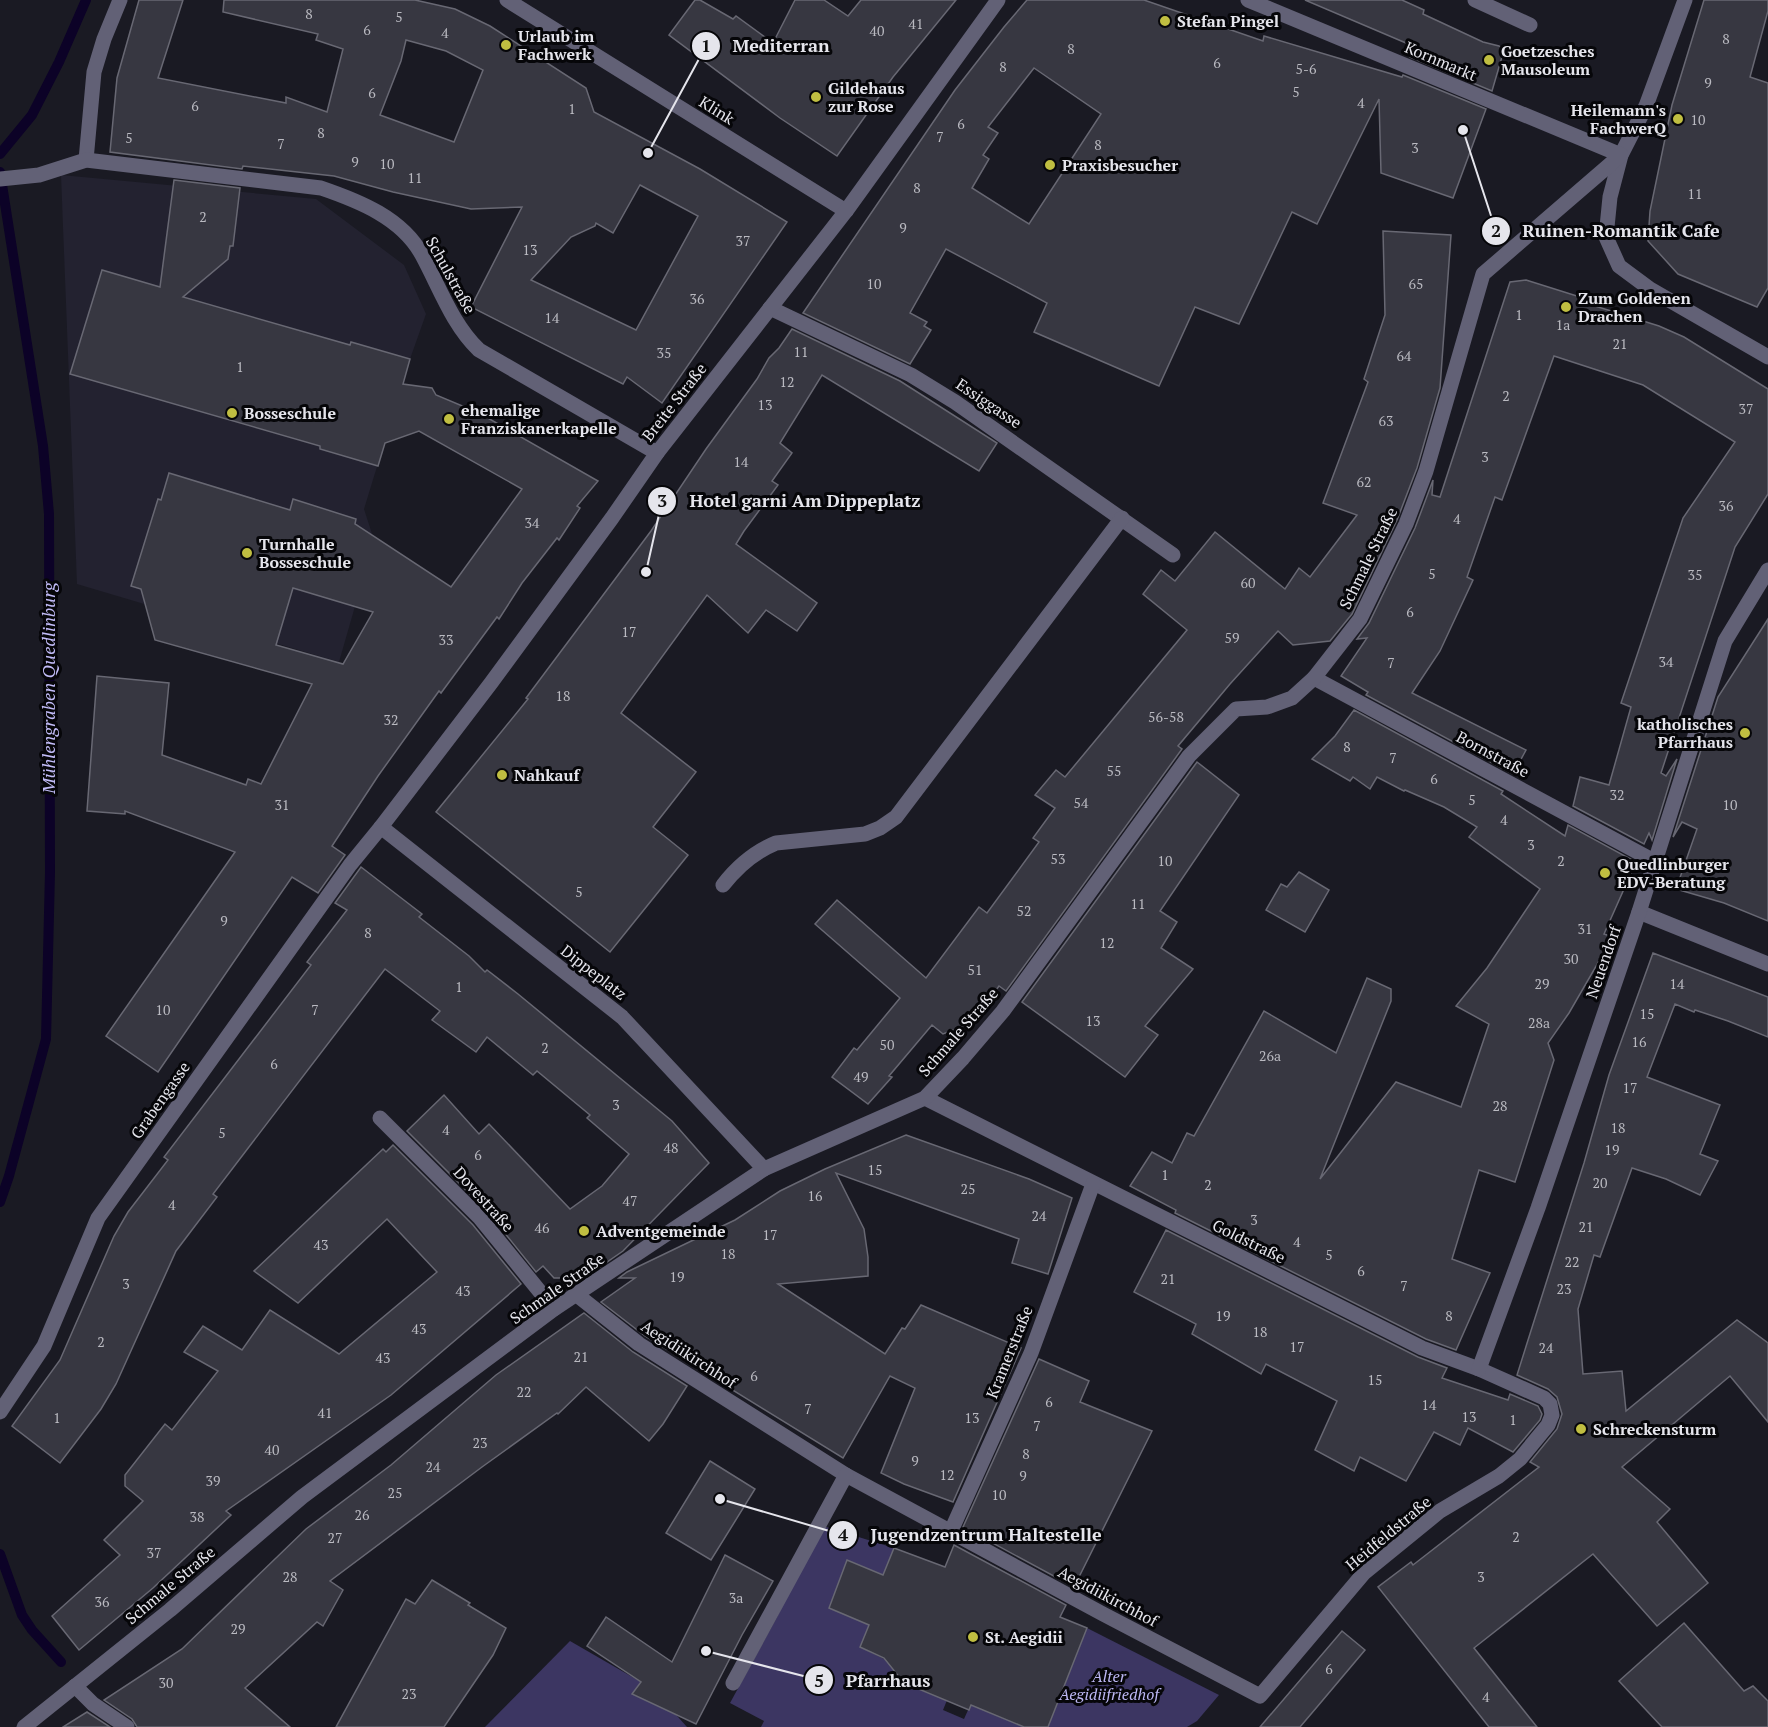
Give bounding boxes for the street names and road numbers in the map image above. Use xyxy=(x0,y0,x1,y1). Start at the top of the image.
street label: Kornmarkt xyxy=(1402,36,1480,86)
street label: Klink xyxy=(695,91,739,130)
street label: Schulstraße xyxy=(421,233,481,317)
street label: Breite Straße xyxy=(636,358,712,446)
street label: Essiggasse xyxy=(952,373,1026,433)
street label: Schmale Straße xyxy=(1334,503,1402,613)
street label: Bornstraße xyxy=(1453,726,1533,782)
street label: Neuendorf xyxy=(1580,921,1626,1001)
street label: Dippeplatz xyxy=(557,939,631,1005)
street label: Schmale Straße xyxy=(913,983,1003,1081)
street label: Grabengasse xyxy=(125,1057,195,1143)
street label: Dovestraße xyxy=(449,1162,519,1236)
street label: Goldstraße xyxy=(1209,1214,1289,1268)
street label: Schmale Straße xyxy=(505,1247,609,1329)
street label: Kramerstraße xyxy=(980,1302,1038,1402)
street label: Aegidiikirchhof xyxy=(637,1315,742,1394)
street label: Heidfeldstraße xyxy=(1340,1491,1436,1575)
street label: Schmale Straße xyxy=(120,1541,220,1629)
street label: Aegidiikirchhof xyxy=(1054,1560,1163,1632)

